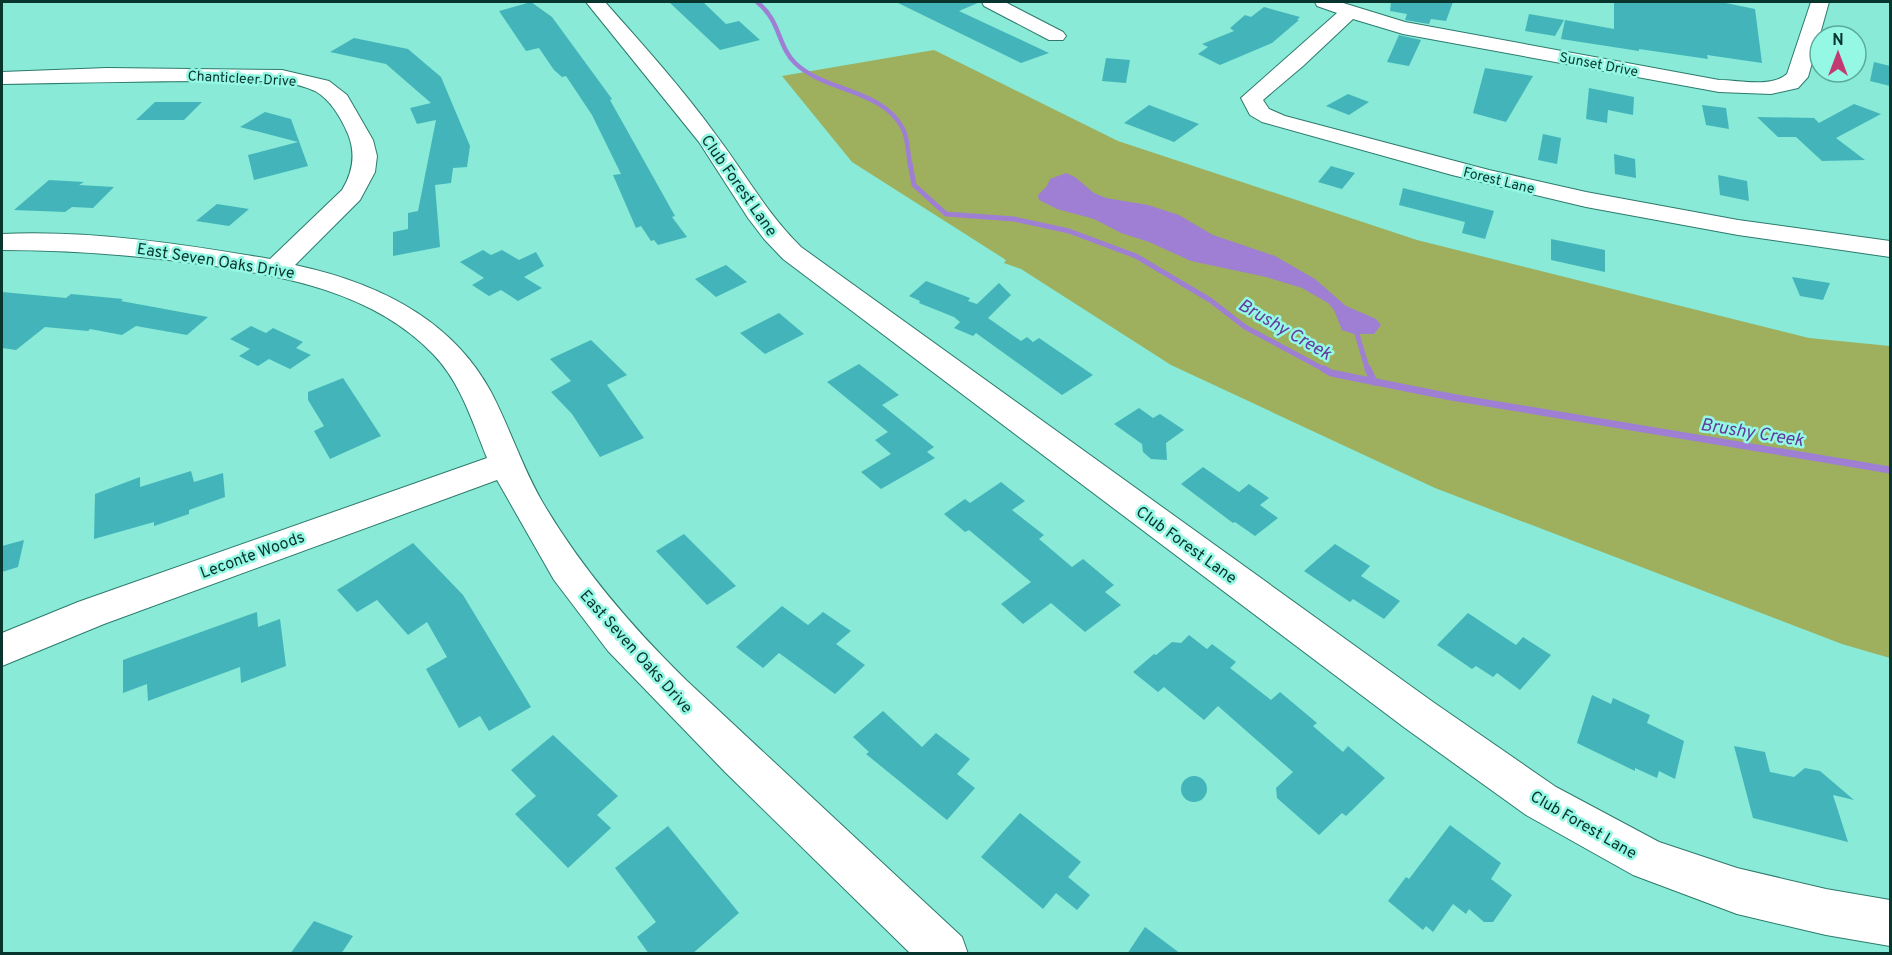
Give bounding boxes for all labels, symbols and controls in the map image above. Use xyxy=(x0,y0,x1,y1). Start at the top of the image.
north arrow xyxy=(1808,24,1868,84)
text: N xyxy=(1832,31,1844,51)
street label: Sunset Drive xyxy=(1558,50,1640,81)
street label: Chanticleer Drive xyxy=(187,68,297,91)
street label: Club Forest Lane xyxy=(696,131,781,241)
street label: Forest Lane xyxy=(1461,164,1536,199)
street label: East Seven Oaks Drive xyxy=(135,240,296,284)
water label: Brushy Creek xyxy=(1233,294,1336,367)
water label: Brushy Creek xyxy=(1699,414,1806,453)
street label: Club Forest Lane xyxy=(1132,502,1240,589)
street label: Leconte Woods xyxy=(198,528,308,584)
street label: East Seven Oaks Drive xyxy=(575,586,696,718)
street label: Club Forest Lane xyxy=(1526,787,1640,864)

